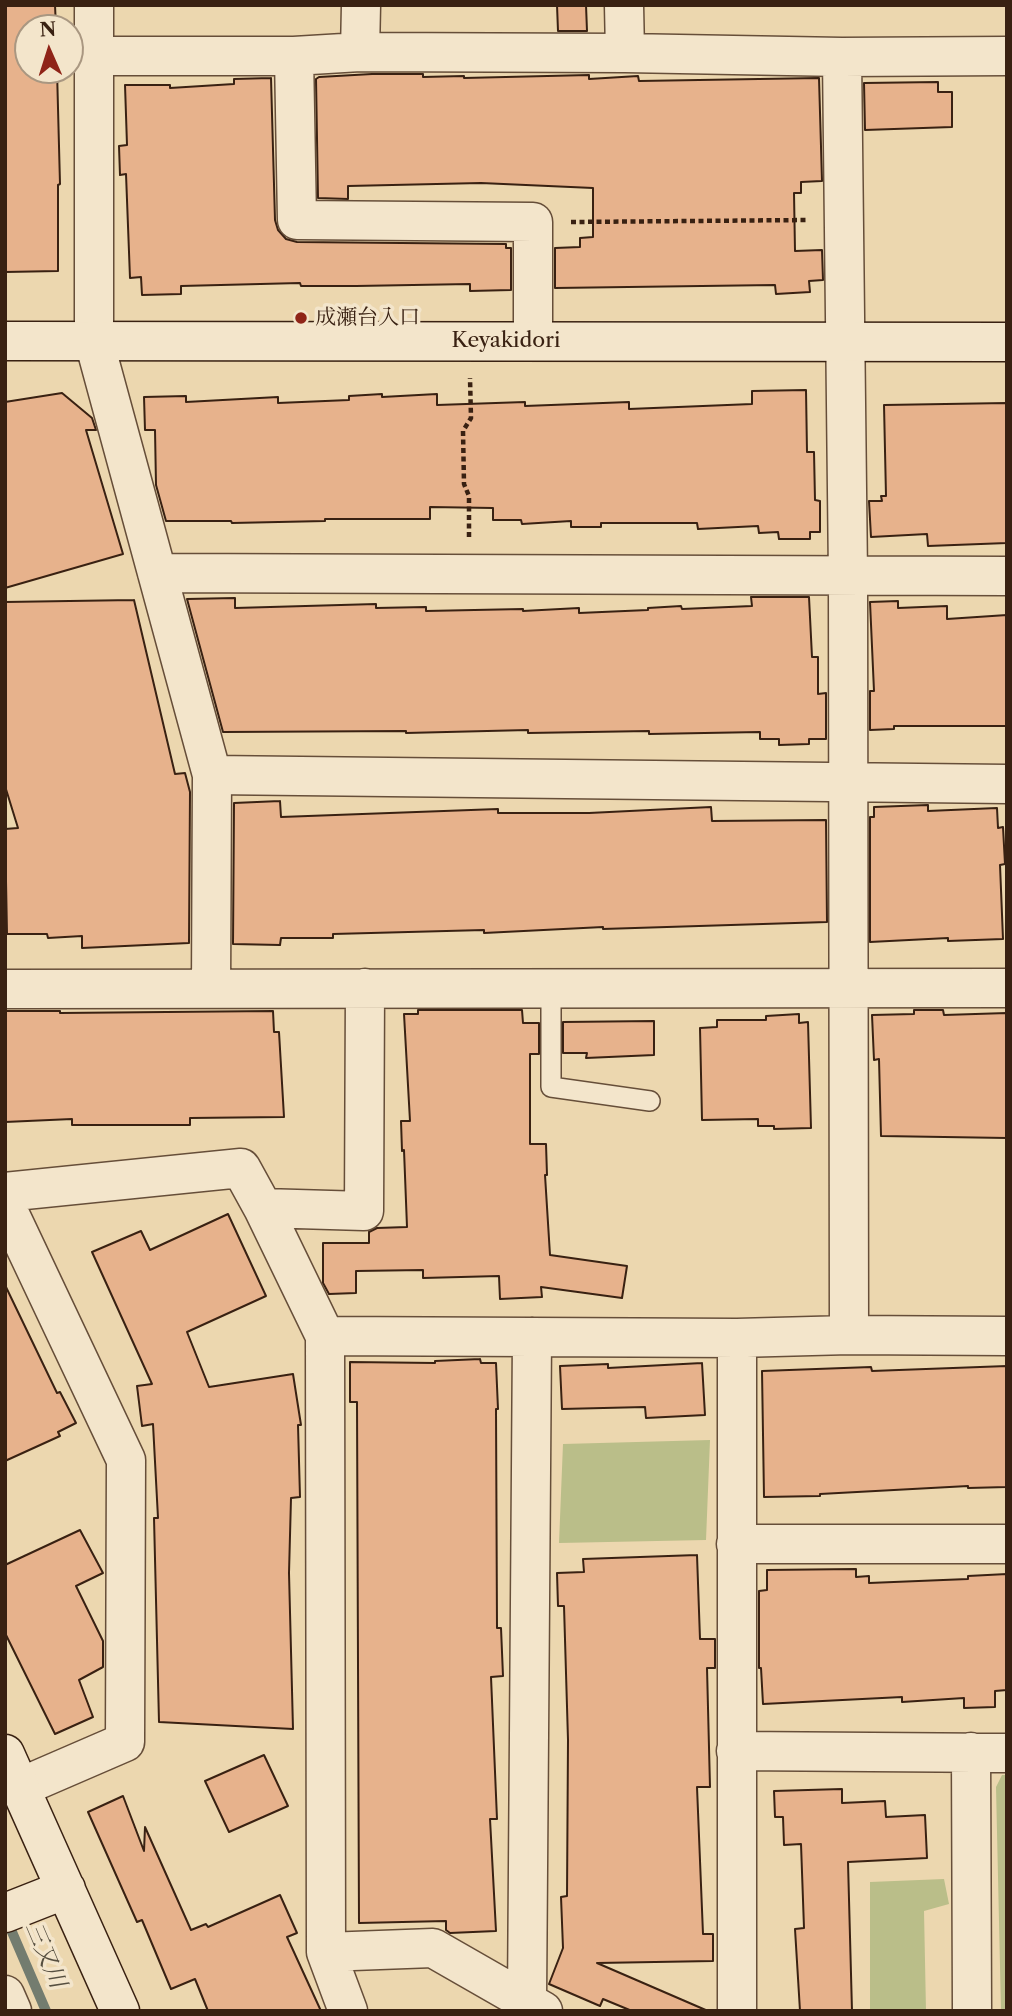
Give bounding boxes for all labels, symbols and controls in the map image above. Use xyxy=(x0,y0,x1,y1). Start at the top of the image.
north arrow xyxy=(14,14,84,84)
text: N xyxy=(39,18,57,41)
place label: 成瀬台入口 xyxy=(315,305,420,331)
marker: 成瀬台入口 xyxy=(293,310,309,326)
street label: Keyakidori xyxy=(452,328,560,354)
water label: 三又川 xyxy=(19,1918,71,1992)

